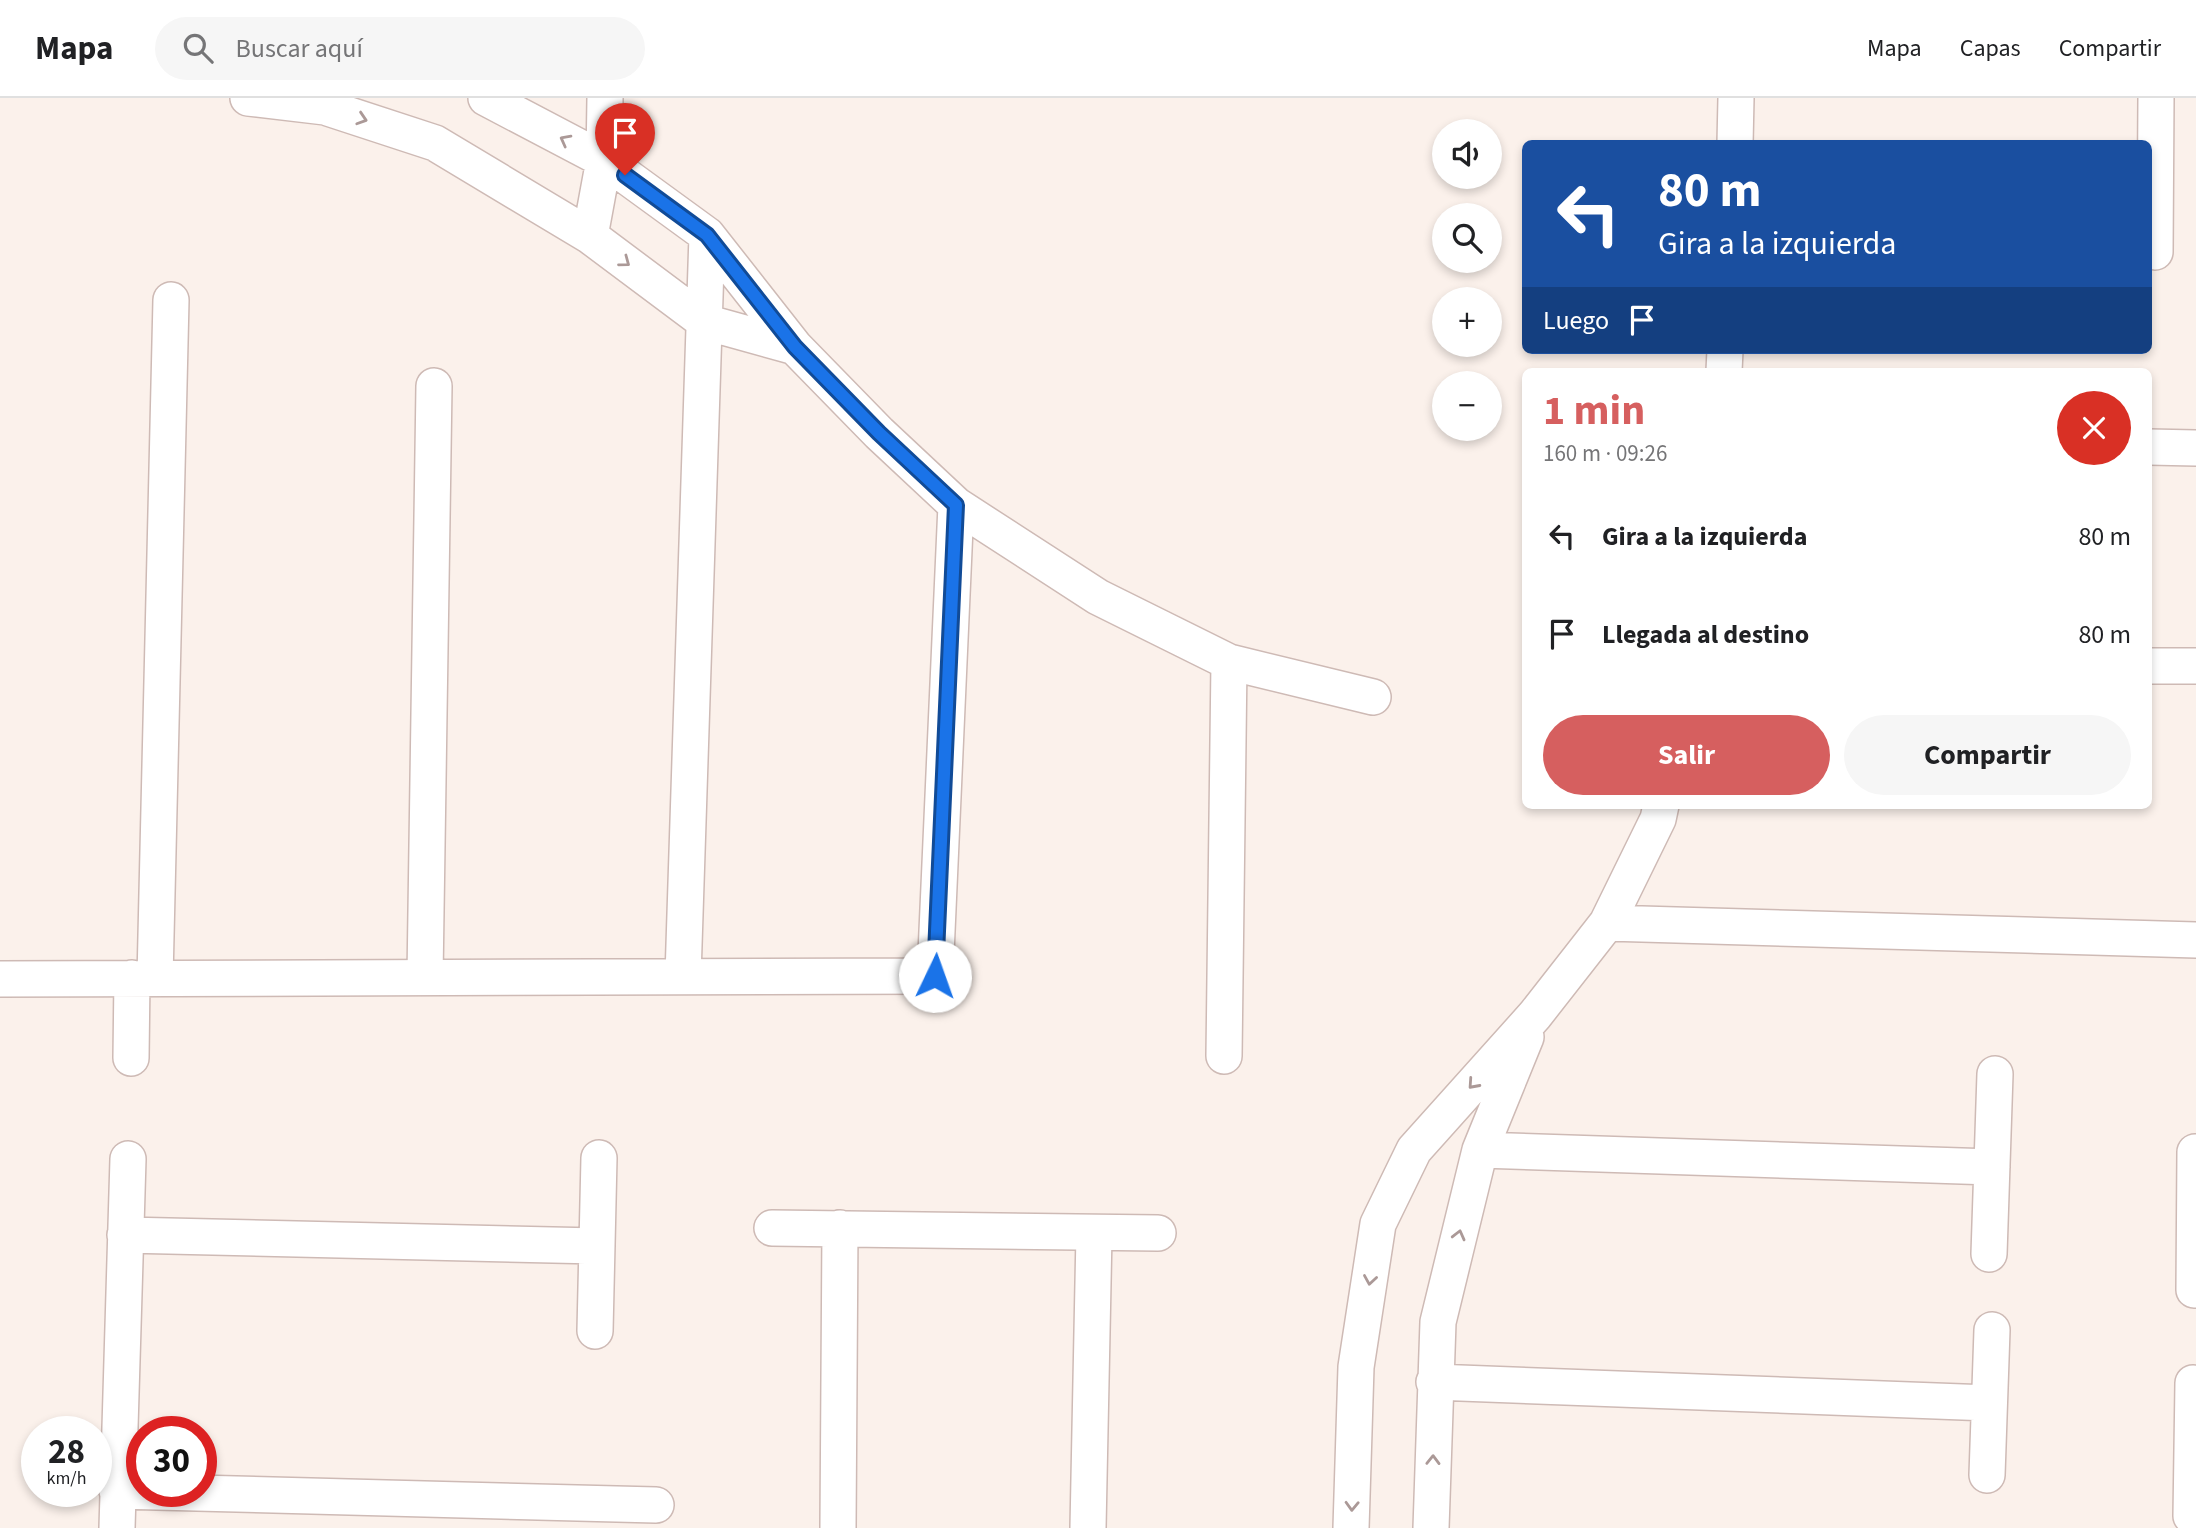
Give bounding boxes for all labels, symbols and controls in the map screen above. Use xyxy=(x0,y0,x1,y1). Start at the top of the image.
search box xyxy=(155,17,645,80)
text: Mapa xyxy=(35,25,113,72)
icon: search xyxy=(179,29,217,67)
text: Buscar aquí xyxy=(235,30,363,67)
text: Mapa xyxy=(1867,31,1922,66)
text: Capas xyxy=(1960,31,2021,66)
text: Compartir xyxy=(2059,31,2161,66)
pin xyxy=(595,103,655,175)
one-way arrow xyxy=(356,111,368,125)
icon: arrive xyxy=(606,114,644,152)
map controls xyxy=(1432,119,1502,441)
button: sound xyxy=(1432,119,1502,189)
one-way arrow xyxy=(560,135,573,148)
text: 80 m xyxy=(1658,156,1762,226)
icon: left xyxy=(1543,168,1634,259)
button: search xyxy=(1432,203,1502,273)
text: Gira a la izquierda xyxy=(1658,221,1896,267)
one-way arrow xyxy=(617,254,630,267)
button: + xyxy=(1432,287,1502,357)
icon: arrive xyxy=(1623,301,1661,339)
text: Luego xyxy=(1543,302,1609,339)
button: − xyxy=(1432,371,1502,441)
text: 1 min xyxy=(1543,381,1645,441)
button: close xyxy=(2057,391,2131,465)
text: 160 m · 09:26 xyxy=(1543,437,1667,470)
icon: left xyxy=(1543,517,1581,555)
text: Gira a la izquierda xyxy=(1602,518,1807,555)
text: 80 m xyxy=(2078,518,2131,555)
icon: arrive xyxy=(1543,615,1581,653)
text: Llegada al destino xyxy=(1602,616,1809,653)
text: 80 m xyxy=(2078,616,2131,653)
button: Salir xyxy=(1543,715,1830,795)
button: Compartir xyxy=(1844,715,2131,795)
position arrow xyxy=(898,939,972,1013)
one-way arrow xyxy=(1469,1076,1482,1089)
one-way arrow xyxy=(1451,1229,1465,1241)
one-way arrow xyxy=(1362,1274,1377,1286)
speed limit sign: 30 xyxy=(126,1416,217,1507)
text: 28 xyxy=(48,1427,85,1477)
one-way arrow xyxy=(1425,1454,1440,1465)
text: km/h xyxy=(47,1466,86,1491)
one-way arrow xyxy=(1344,1501,1359,1512)

